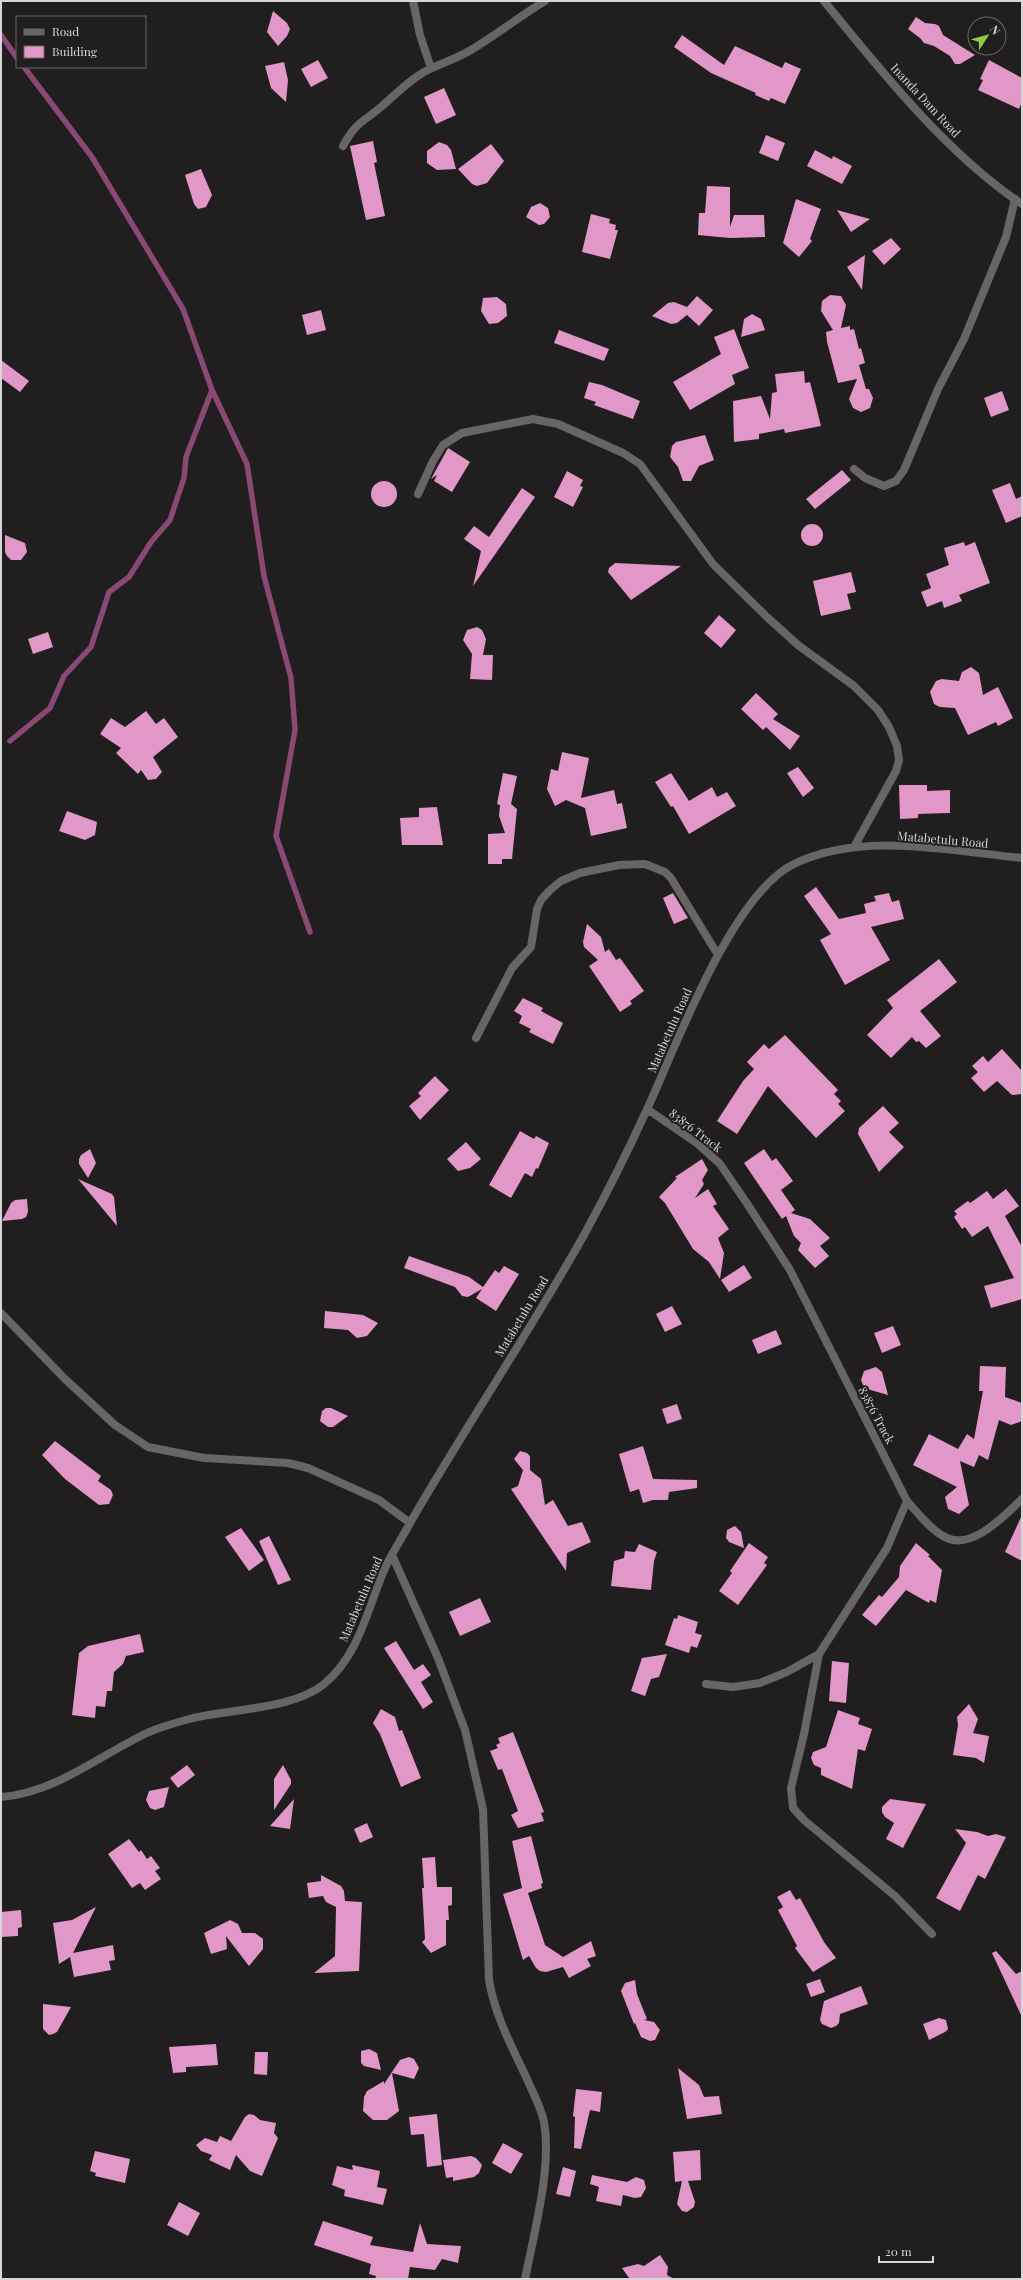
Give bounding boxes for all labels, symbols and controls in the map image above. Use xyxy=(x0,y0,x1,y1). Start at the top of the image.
legend xyxy=(16,16,146,68)
north arrow xyxy=(967,16,1007,56)
text: N xyxy=(987,22,1004,37)
text: Road xyxy=(52,23,79,39)
text: Building xyxy=(52,43,98,59)
street label: Inanda Dam Road xyxy=(888,60,965,140)
street label: Matabetulu Road xyxy=(897,827,989,851)
street label: Matabetulu Road xyxy=(643,985,695,1075)
street label: 83876 Track xyxy=(666,1105,726,1156)
street label: Matabetulu Road xyxy=(491,1273,551,1359)
street label: 83876 Track xyxy=(855,1384,899,1447)
street label: Matabetulu Road xyxy=(335,1554,385,1644)
scale bar xyxy=(879,2238,933,2264)
text: 20 m xyxy=(885,2243,912,2259)

